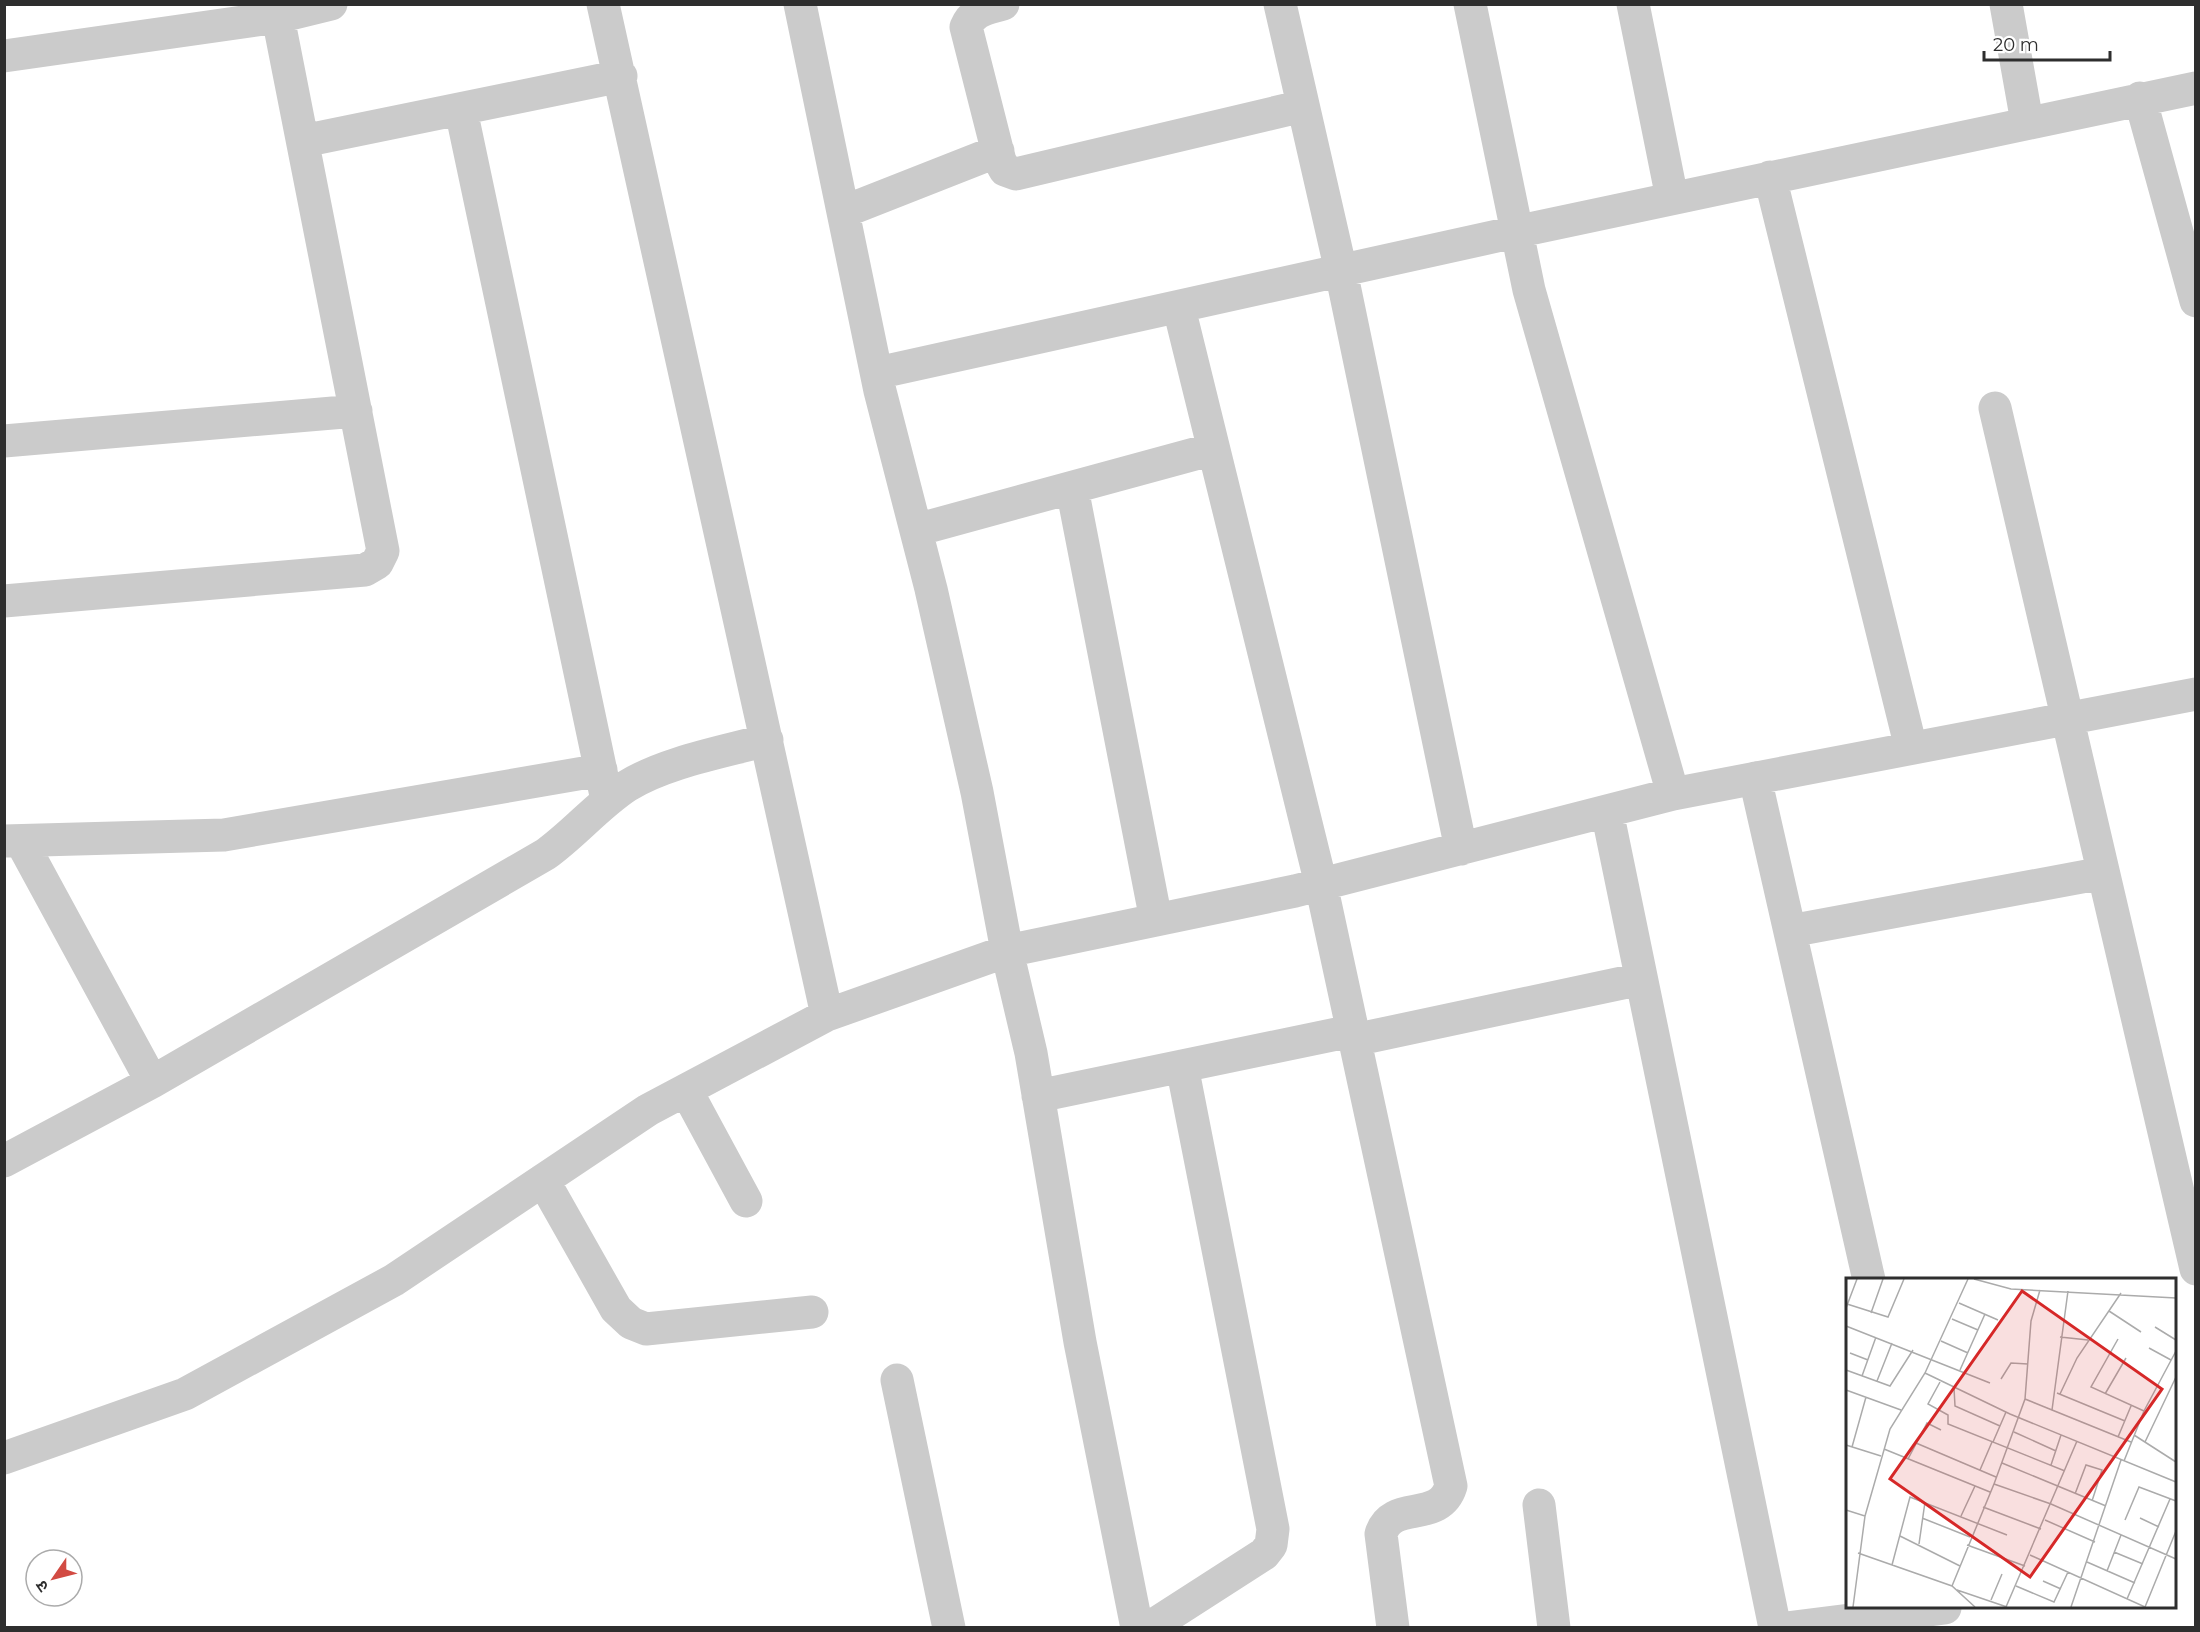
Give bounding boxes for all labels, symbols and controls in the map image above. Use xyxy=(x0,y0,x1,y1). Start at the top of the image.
scale bar xyxy=(1984,24,2110,62)
text: 20 m xyxy=(1993,34,2039,56)
inset map xyxy=(1846,1278,2176,1608)
north arrow xyxy=(24,1548,84,1608)
text: उ xyxy=(31,1577,53,1596)

